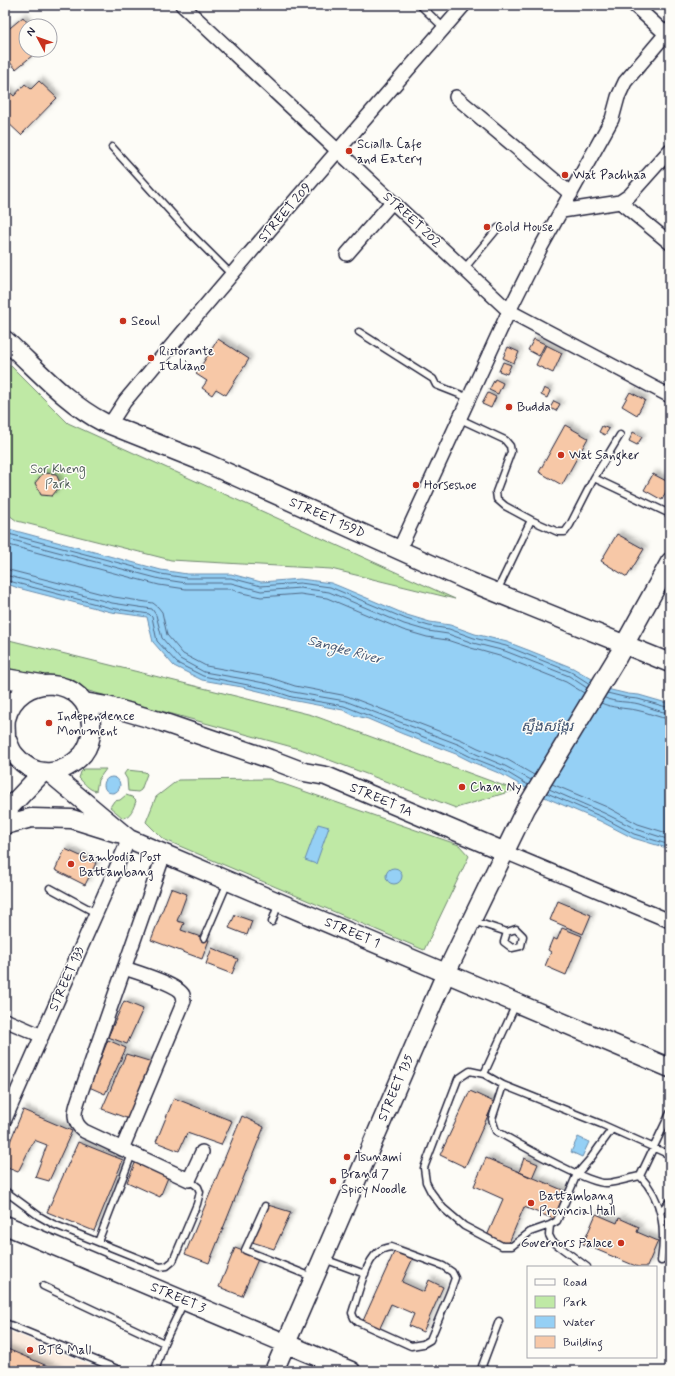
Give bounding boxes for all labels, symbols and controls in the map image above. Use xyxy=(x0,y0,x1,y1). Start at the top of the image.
north arrow xyxy=(18,18,58,58)
text: N xyxy=(24,25,39,39)
place label: Scialla Cafe and Eatery xyxy=(357,136,422,168)
marker: Scialla Cafe and Eatery xyxy=(344,146,354,156)
place label: Wat Pachhaa xyxy=(573,167,646,184)
marker: Wat Pachhaa xyxy=(560,170,570,180)
street label: STREET 209 xyxy=(255,180,315,246)
street label: STREET 202 xyxy=(379,189,445,252)
place label: Cold House xyxy=(495,219,554,236)
marker: Cold House xyxy=(482,222,492,232)
place label: Seoul xyxy=(131,313,160,330)
marker: Seoul xyxy=(118,316,128,326)
place label: Ristorante Italiano xyxy=(159,343,214,375)
marker: Ristorante Italiano xyxy=(146,353,156,363)
place label: Budda xyxy=(517,399,551,416)
marker: Budda xyxy=(504,402,514,412)
place label: Wat Sangker xyxy=(569,447,640,466)
marker: Wat Sangker xyxy=(556,450,566,460)
park label: Sor Kheng Park xyxy=(30,461,86,493)
place label: Horseshoe xyxy=(424,477,477,494)
marker: Horseshoe xyxy=(411,480,421,490)
street label: STREET 159D xyxy=(287,494,368,542)
water label: Sangke River xyxy=(305,631,386,671)
place label: Independence Monument xyxy=(57,708,135,740)
water label: ស្ទឹងសង្កែរ xyxy=(521,717,575,736)
marker: Independence Monument xyxy=(44,718,54,728)
street label: STREET 1A xyxy=(347,779,415,821)
place label: Chan Ny xyxy=(470,779,522,796)
marker: Chan Ny xyxy=(457,782,467,792)
place label: Cambodia Post Battambang xyxy=(79,849,161,881)
marker: Cambodia Post Battambang xyxy=(66,859,76,869)
street label: STREET 1 xyxy=(322,914,382,952)
street label: STREET 133 xyxy=(45,943,89,1014)
street label: STREET 135 xyxy=(374,1052,418,1124)
place label: Tsunami xyxy=(355,1149,402,1166)
marker: Tsunami xyxy=(342,1152,352,1162)
place label: Brand 7 Spicy Noodle xyxy=(341,1166,407,1198)
marker: Brand 7 Spicy Noodle xyxy=(328,1176,338,1186)
place label: Battambang Provincial Hall xyxy=(539,1188,616,1220)
marker: Battambang Provincial Hall xyxy=(526,1198,536,1208)
place label: Governors Palace xyxy=(521,1235,613,1252)
marker: Governors Palace xyxy=(616,1238,626,1248)
legend xyxy=(527,1266,657,1358)
text: Road xyxy=(563,1275,587,1291)
street label: STREET 3 xyxy=(148,1279,208,1317)
text: Park xyxy=(563,1295,587,1311)
text: Water xyxy=(563,1315,595,1331)
text: Building xyxy=(563,1335,603,1352)
place label: BTB Mall xyxy=(38,1342,91,1359)
marker: BTB Mall xyxy=(25,1345,35,1355)

